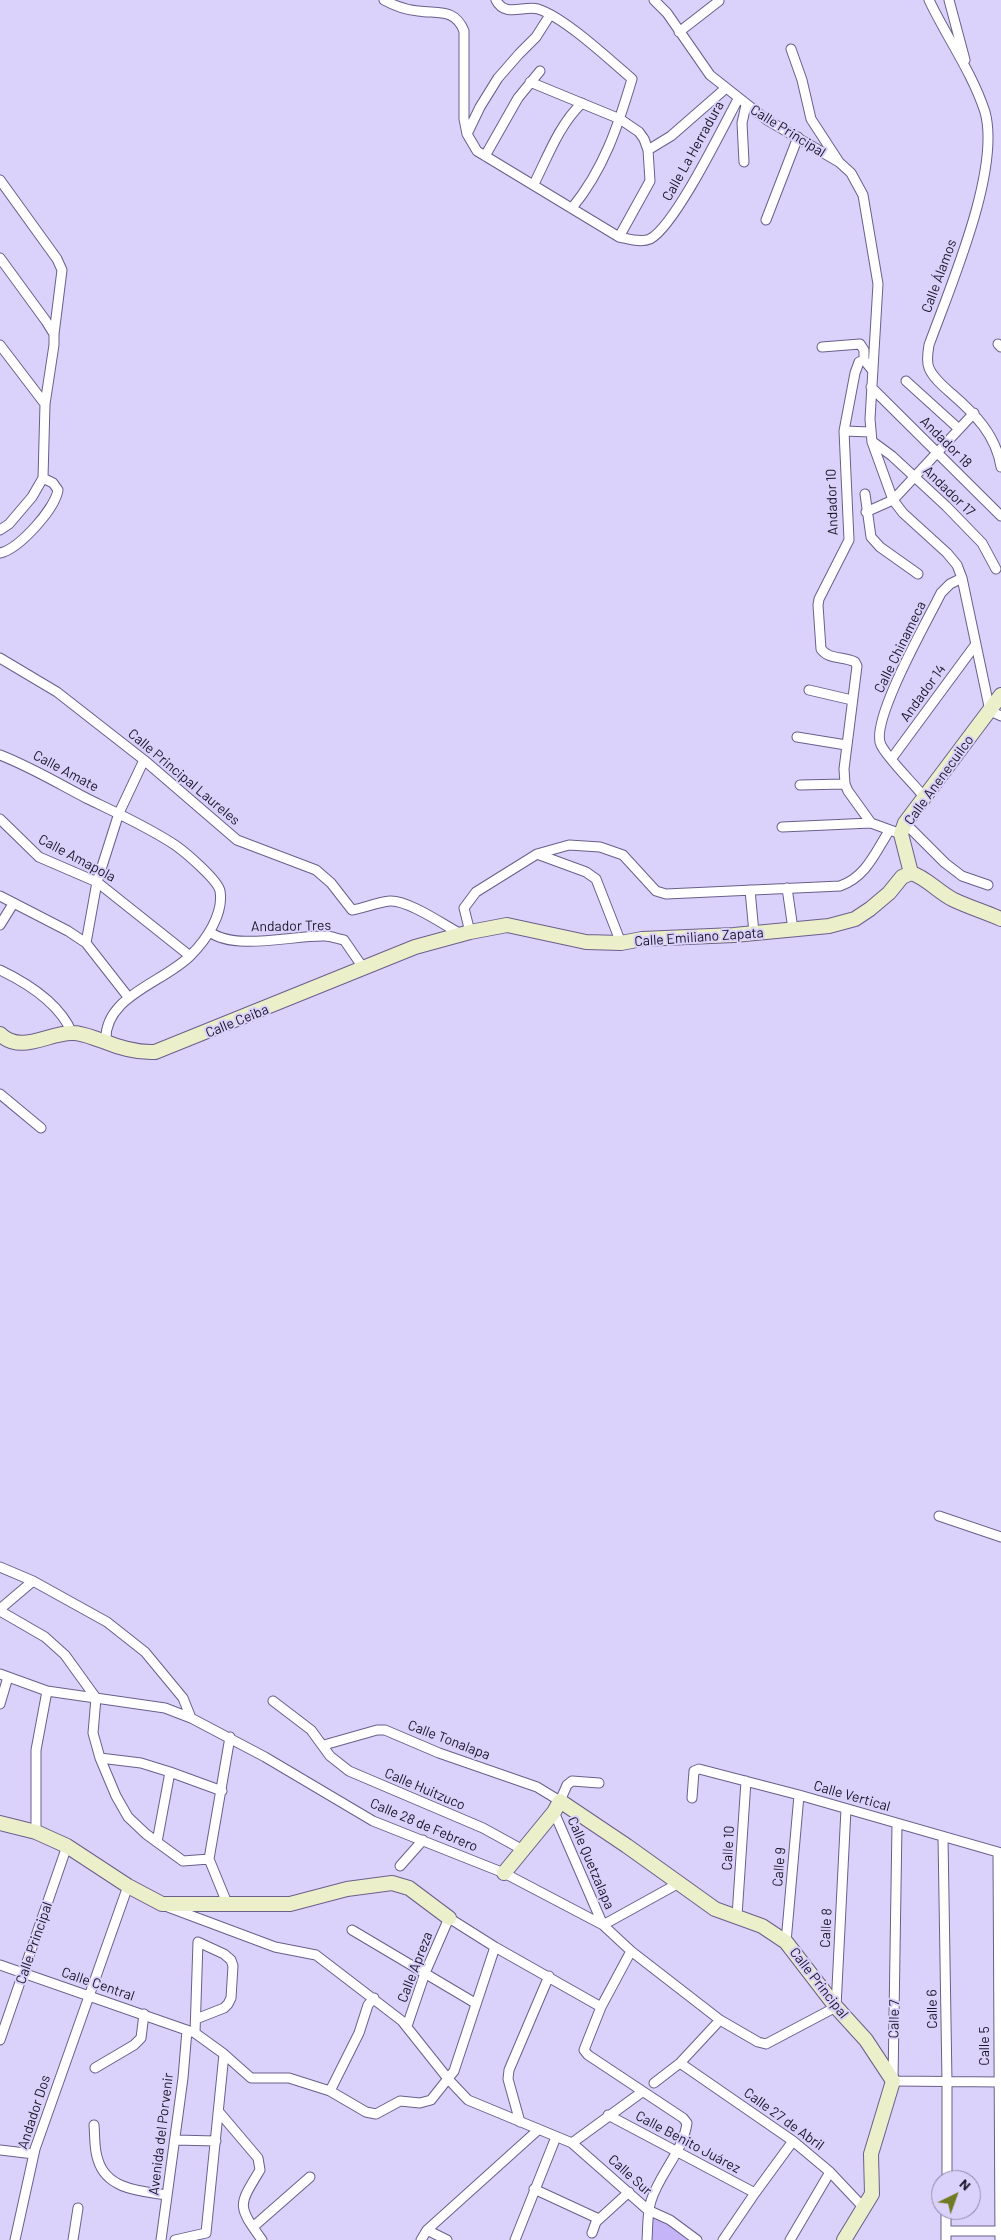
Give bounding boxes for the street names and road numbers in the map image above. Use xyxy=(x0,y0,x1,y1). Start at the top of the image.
street label: Calle La Herradura xyxy=(659,98,727,204)
street label: Calle Principal xyxy=(747,101,829,161)
street label: Calle Álamos xyxy=(918,237,960,315)
street label: Andador 18 xyxy=(917,413,975,471)
street label: Andador 17 xyxy=(920,462,978,520)
street label: Andador 10 xyxy=(822,468,842,536)
street label: Calle Chinameca xyxy=(871,598,929,696)
street label: Andador 14 xyxy=(897,661,949,725)
street label: Calle Principal Laureles xyxy=(125,725,243,829)
street label: Calle Anenecuilco xyxy=(901,732,977,828)
street label: Calle Amate xyxy=(30,747,102,795)
street label: Calle Amapola xyxy=(35,831,119,885)
street label: Andador Tres xyxy=(251,917,331,935)
street label: Calle Emiliano Zapata xyxy=(634,924,764,950)
street label: Calle Ceiba xyxy=(203,1001,271,1041)
street label: Calle Tonalapa xyxy=(405,1717,493,1763)
street label: Calle Huitzuco xyxy=(382,1764,468,1814)
street label: Calle Vertical xyxy=(812,1777,892,1815)
street label: Calle 28 de Febrero xyxy=(368,1795,480,1855)
street label: Calle Quetzalapa xyxy=(564,1814,618,1912)
street label: Calle 10 xyxy=(718,1825,738,1871)
street label: Calle 9 xyxy=(769,1847,789,1887)
street label: Calle Principal xyxy=(12,1900,56,1986)
street label: Calle 8 xyxy=(817,1908,835,1948)
street label: Calle Apreza xyxy=(394,1929,436,2005)
street label: Calle Principal xyxy=(786,1944,852,2022)
street label: Calle Central xyxy=(59,1964,137,2004)
street label: Calle 6 xyxy=(923,1989,941,2029)
street label: Calle 7 xyxy=(885,1999,903,2039)
street label: Calle 5 xyxy=(976,2026,992,2066)
street label: Avenida del Porvenir xyxy=(145,2072,177,2196)
street label: Andador Dos xyxy=(14,2073,54,2151)
street label: Calle 27 de Abril xyxy=(741,2084,827,2154)
street label: Calle Benito Juárez xyxy=(633,2107,743,2177)
street label: Calle Sur xyxy=(605,2151,655,2199)

